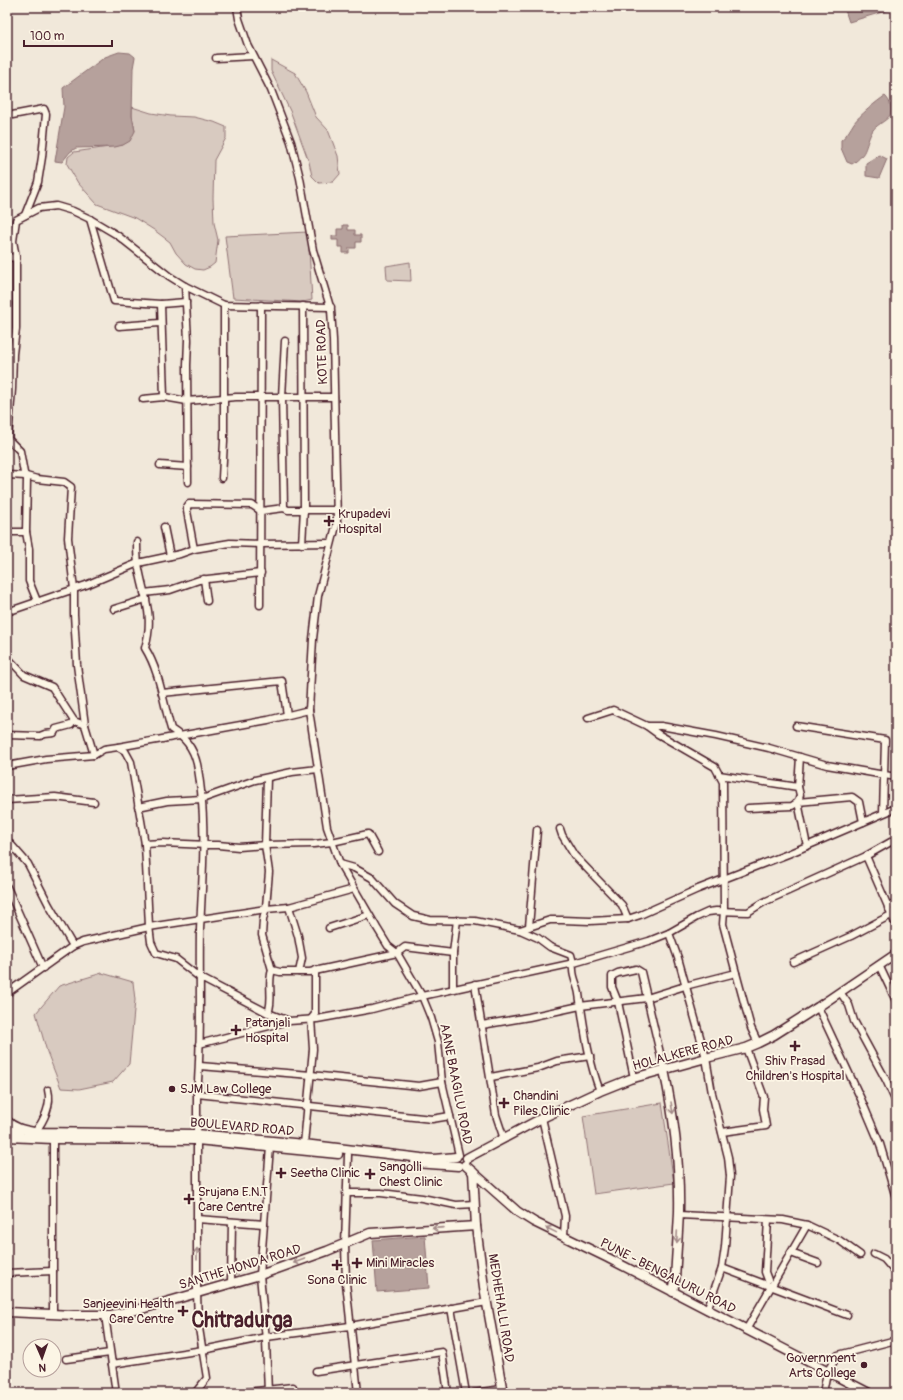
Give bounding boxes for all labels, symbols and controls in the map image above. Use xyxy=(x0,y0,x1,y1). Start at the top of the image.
scale bar xyxy=(24,22,112,48)
text: 100 m xyxy=(30,29,65,44)
street label: KOTE ROAD xyxy=(313,319,331,385)
place label: Krupadevi Hospital xyxy=(338,506,390,537)
marker: Krupadevi Hospital xyxy=(323,515,335,527)
place label: Patanjali Hospital xyxy=(245,1015,290,1046)
street label: AANE BAAGILU ROAD xyxy=(436,1022,476,1146)
marker: Patanjali Hospital xyxy=(230,1024,242,1036)
street label: HOLALKERE ROAD xyxy=(631,1032,735,1074)
marker: Shiv Prasad Children's Hospital xyxy=(789,1040,801,1052)
place label: Shiv Prasad Children's Hospital xyxy=(746,1053,844,1084)
place label: SJM Law College xyxy=(180,1081,272,1097)
marker: SJM Law College xyxy=(167,1084,177,1094)
place label: Chandini Piles Clinic xyxy=(513,1088,571,1119)
marker: Chandini Piles Clinic xyxy=(498,1097,510,1109)
one-way arrow xyxy=(668,1101,676,1114)
street label: BOULEVARD ROAD xyxy=(189,1114,295,1140)
place label: Sangolli Chest Clinic xyxy=(379,1159,443,1190)
place label: Seetha Clinic xyxy=(290,1165,361,1181)
marker: Seetha Clinic xyxy=(275,1167,287,1179)
marker: Sangolli Chest Clinic xyxy=(364,1168,376,1180)
place label: Srujana E.N.T Care Centre xyxy=(198,1184,268,1215)
marker: Srujana E.N.T Care Centre xyxy=(183,1193,195,1205)
one-way arrow xyxy=(432,1225,445,1232)
one-way arrow xyxy=(545,1226,557,1233)
one-way arrow xyxy=(674,1231,681,1244)
street label: PUNE - BENGALURU ROAD xyxy=(598,1235,738,1317)
street label: SANTHE HONDA ROAD xyxy=(177,1241,303,1293)
one-way arrow xyxy=(193,1248,201,1261)
street label: MEDHEHALLI ROAD xyxy=(485,1253,517,1363)
place label: Mini Miracles xyxy=(366,1255,435,1271)
marker: Mini Miracles xyxy=(351,1257,363,1269)
one-way arrow xyxy=(293,1258,306,1265)
marker: Sona Clinic xyxy=(331,1259,343,1271)
place label: Sona Clinic xyxy=(307,1272,368,1288)
place label: Sanjeevini Health Care Centre xyxy=(82,1296,175,1327)
marker: Sanjeevini Health Care Centre xyxy=(177,1305,189,1317)
district label: Chitradurga xyxy=(191,1307,293,1334)
north arrow xyxy=(22,1338,62,1378)
place label: Government Arts College xyxy=(786,1350,857,1381)
marker: Government Arts College xyxy=(859,1360,869,1370)
text: N xyxy=(38,1361,46,1374)

